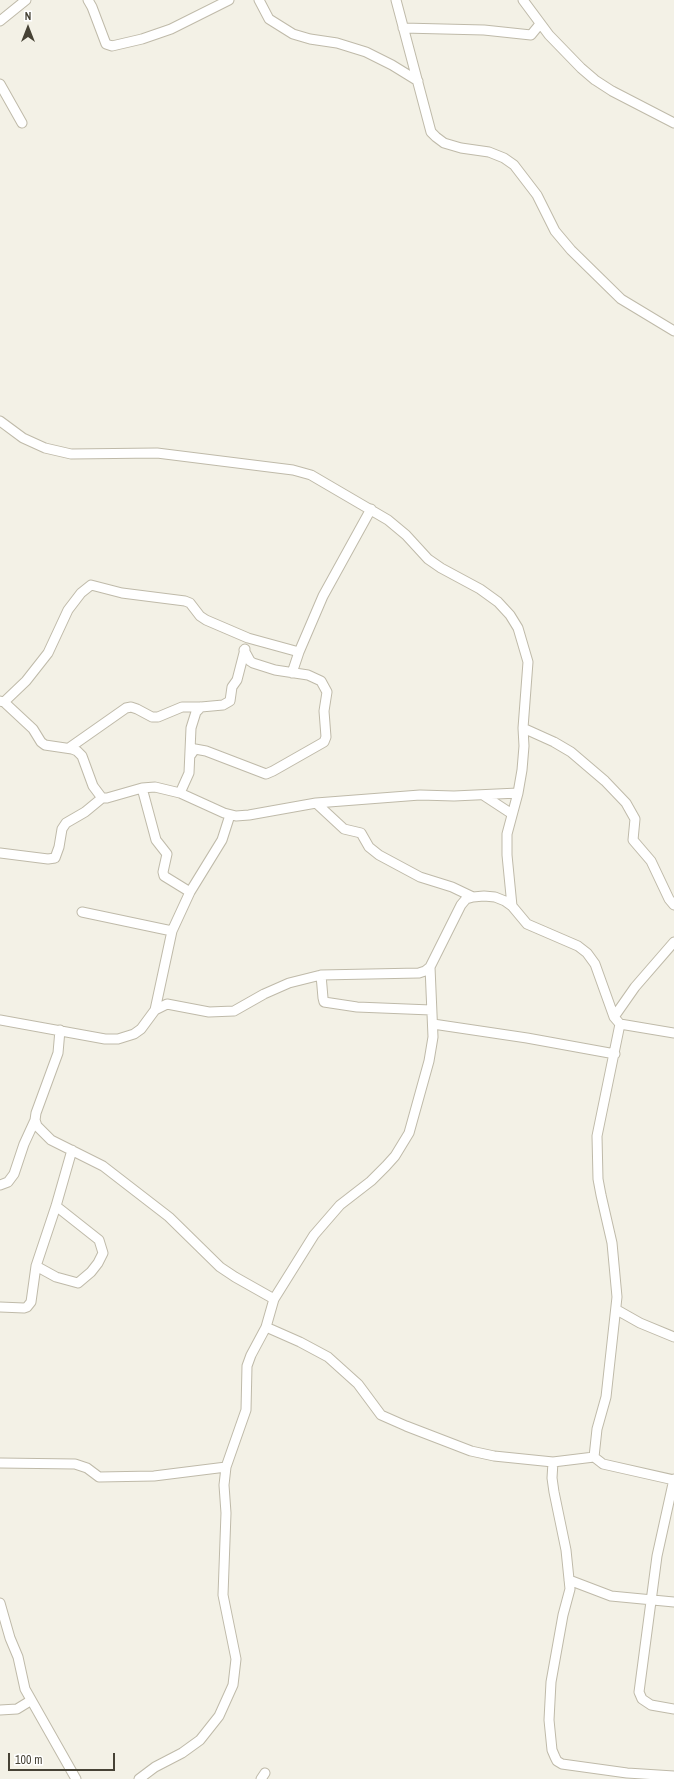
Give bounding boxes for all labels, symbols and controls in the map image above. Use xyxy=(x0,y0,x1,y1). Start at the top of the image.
north arrow xyxy=(8,8,48,48)
text: N xyxy=(25,9,31,23)
scale bar xyxy=(10,1745,117,1771)
text: 100 m xyxy=(15,1752,42,1768)

